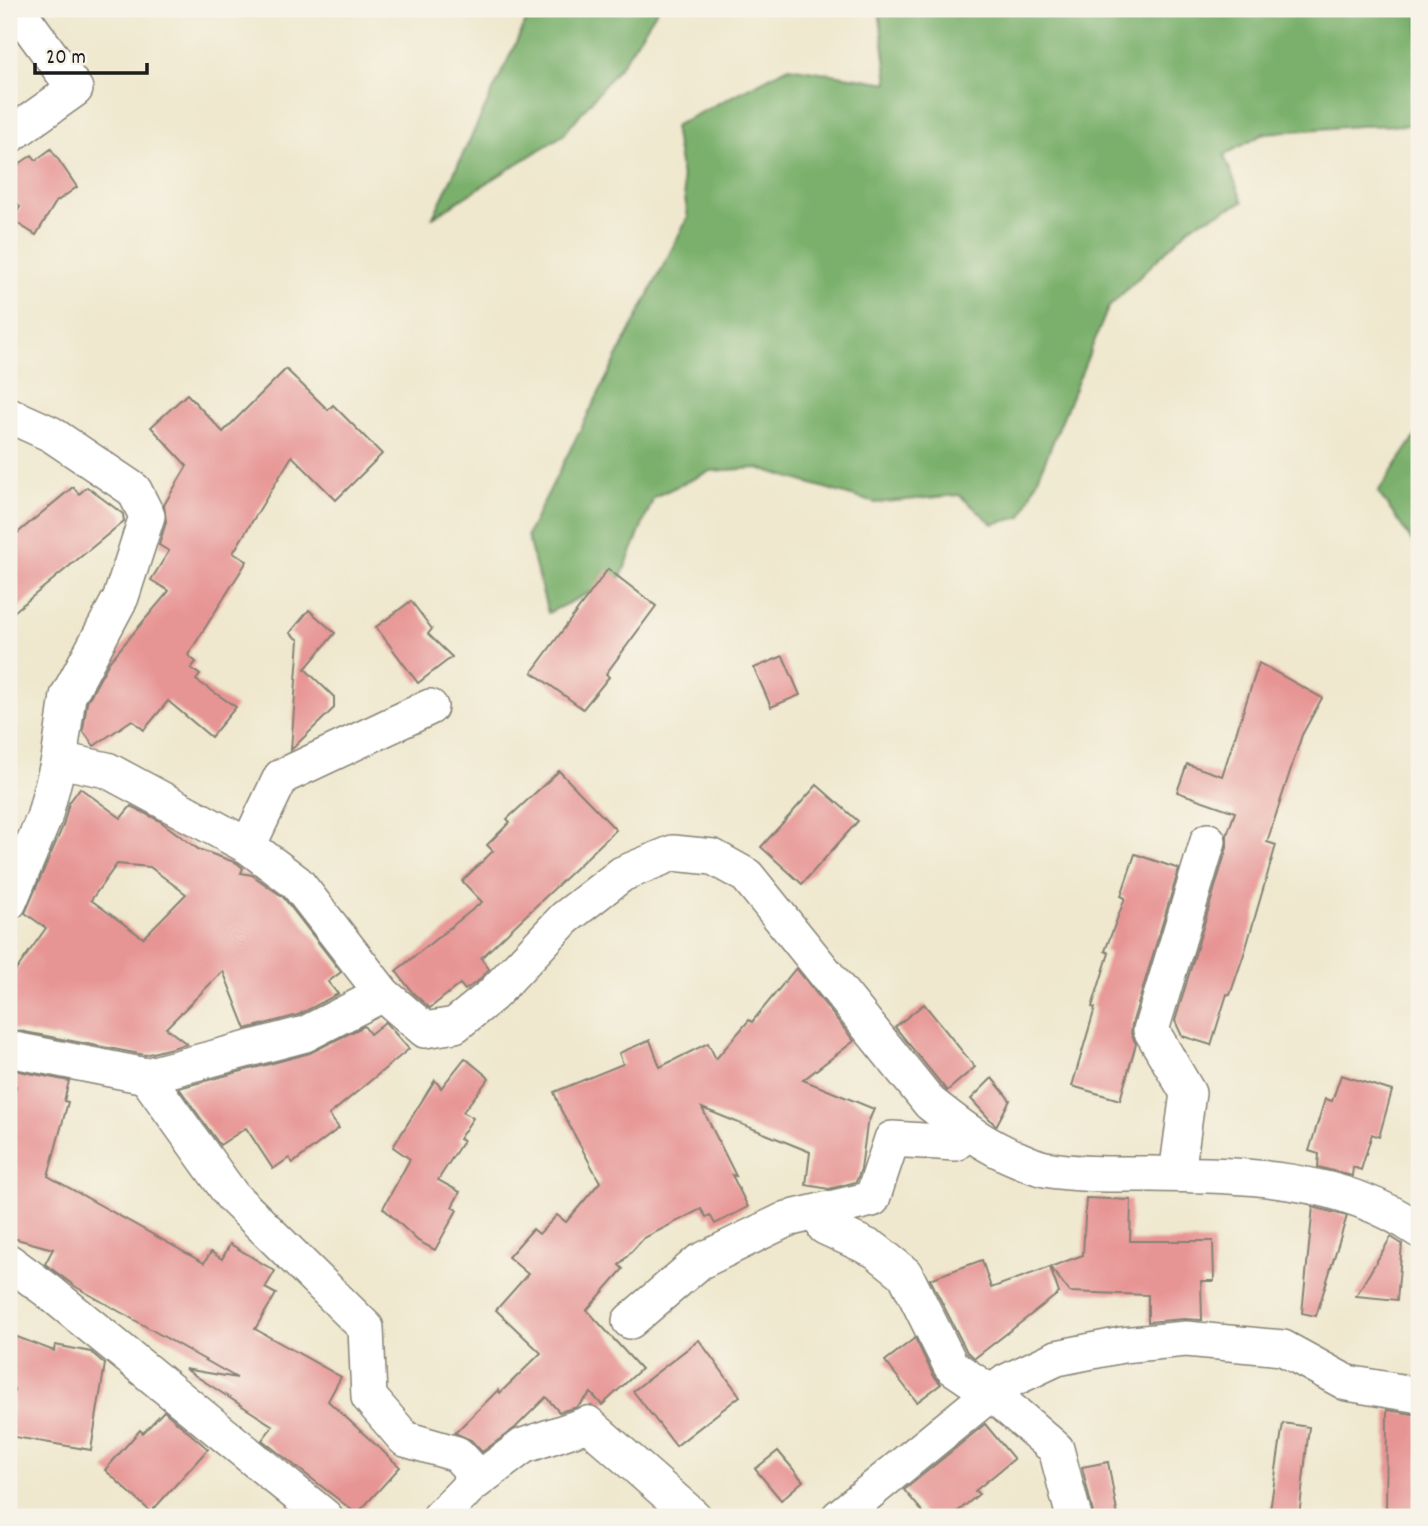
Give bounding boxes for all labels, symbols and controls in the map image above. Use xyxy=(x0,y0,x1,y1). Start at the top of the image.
scale bar xyxy=(35,32,147,76)
text: 20 m xyxy=(46,44,86,74)

